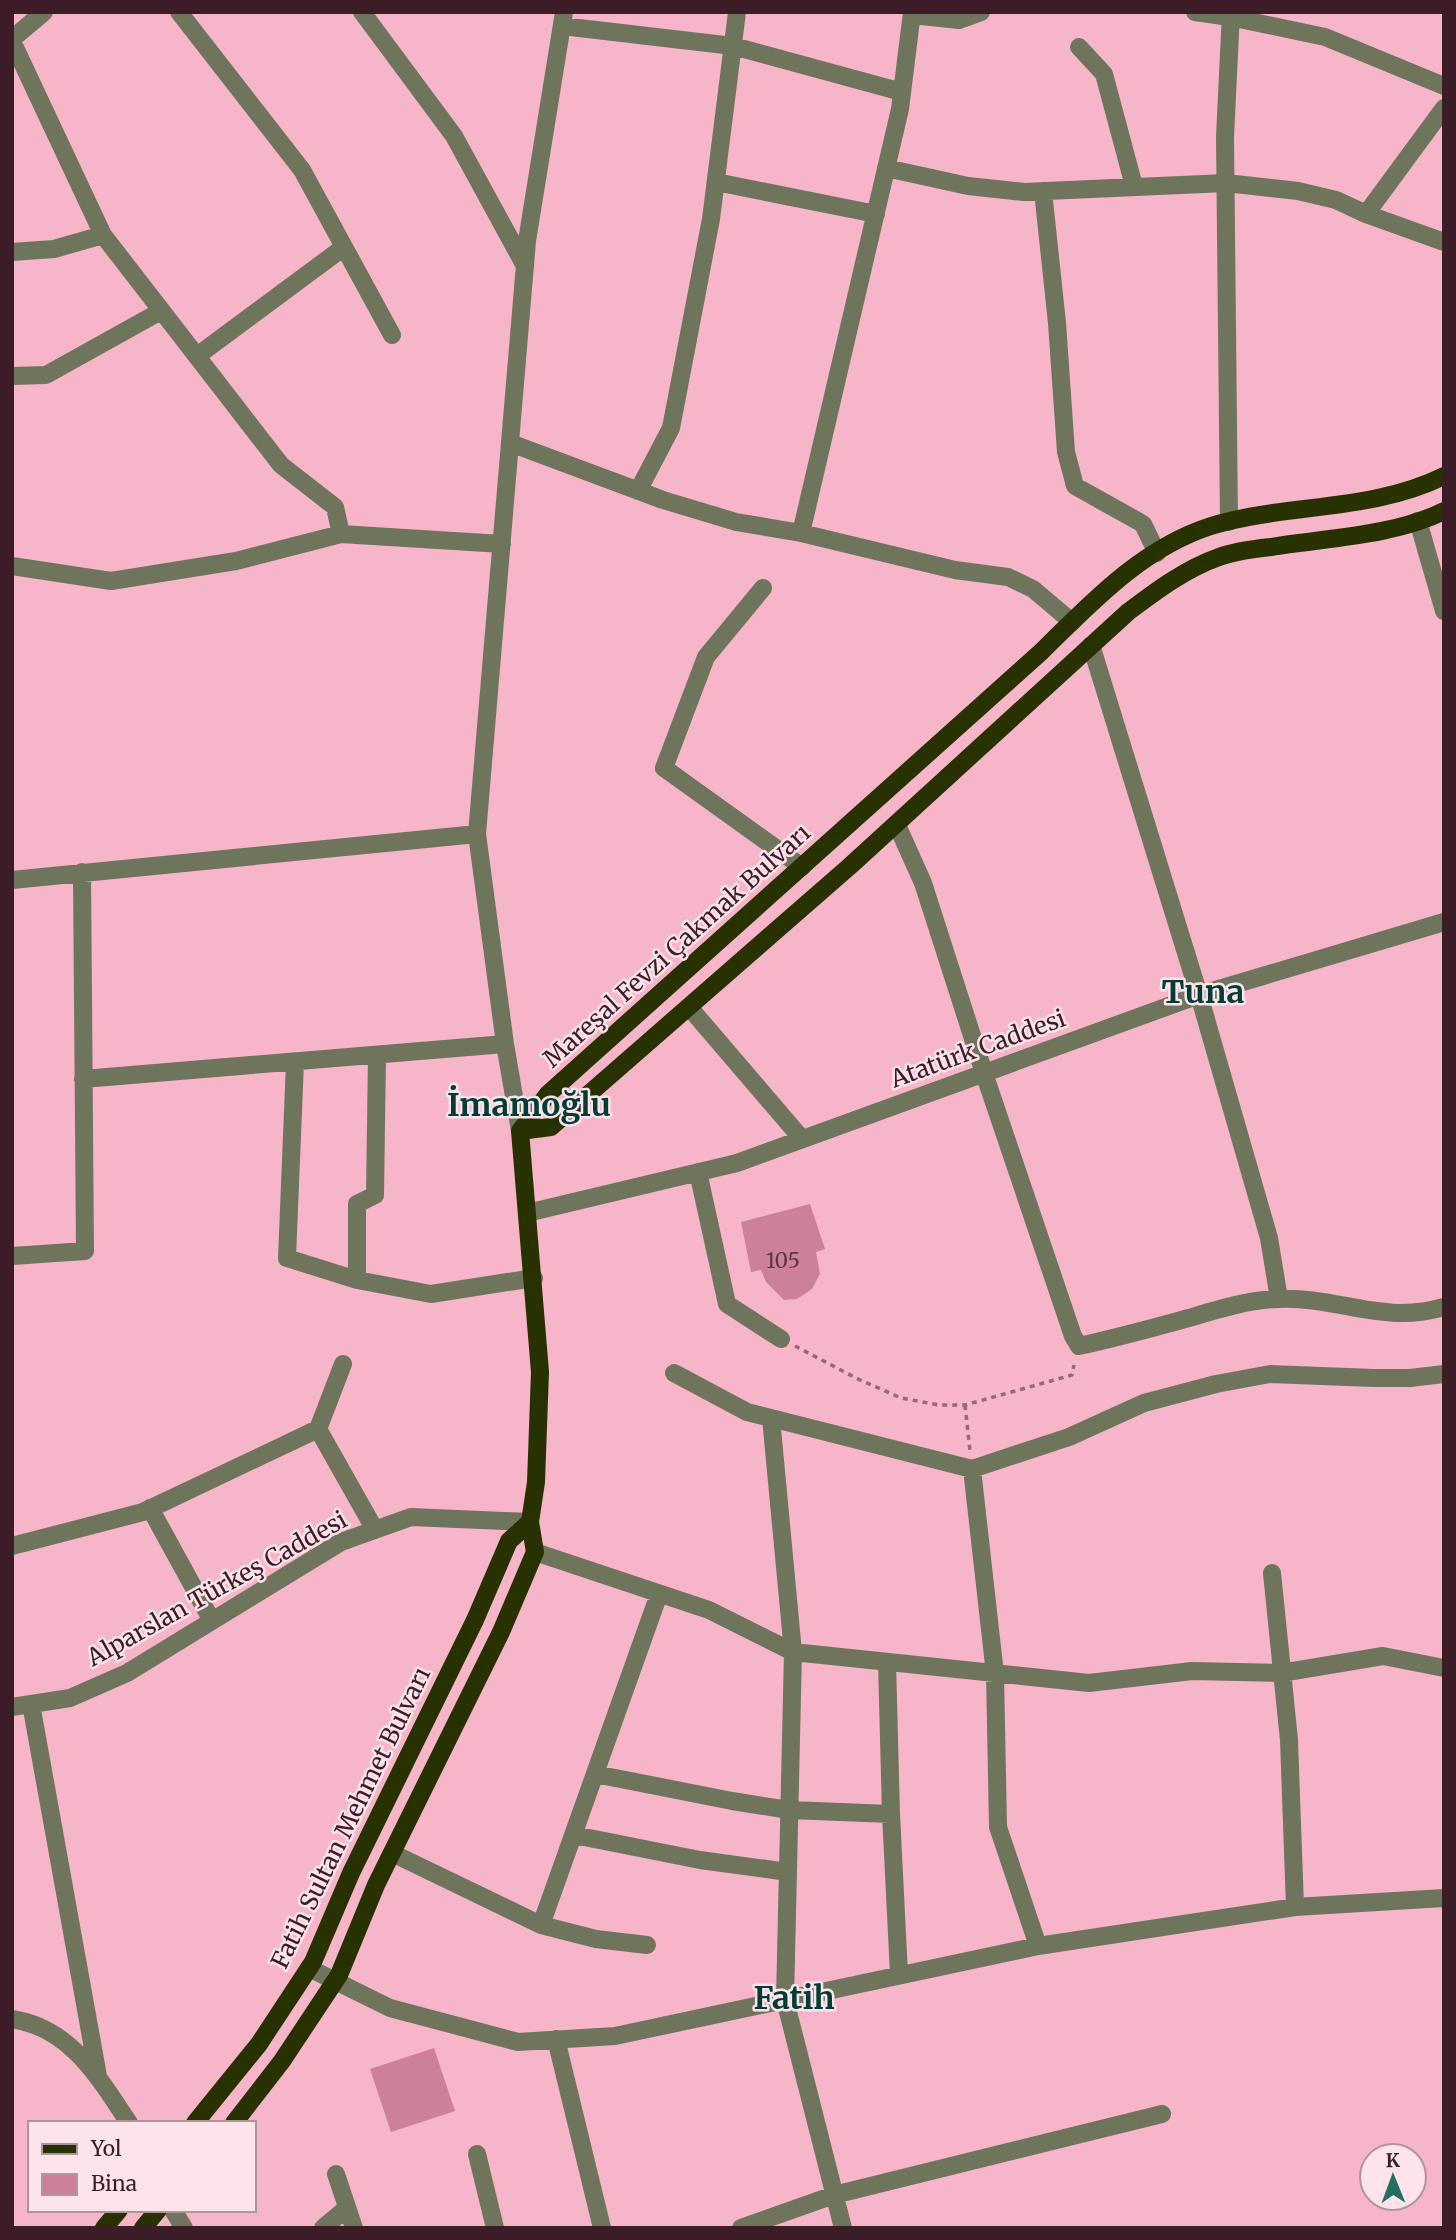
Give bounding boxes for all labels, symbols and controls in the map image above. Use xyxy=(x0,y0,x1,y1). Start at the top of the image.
street label: Mareşal Fevzi Çakmak Bulvarı xyxy=(537,817,817,1074)
district label: Tuna xyxy=(1162,972,1245,1012)
street label: Atatürk Caddesi xyxy=(885,1002,1070,1095)
district label: İmamoğlu xyxy=(447,1085,611,1125)
house number: 105 xyxy=(766,1247,800,1274)
street label: Alparslan Türkeş Caddesi xyxy=(80,1504,353,1674)
street label: Fatih Sultan Mehmet Bulvarı xyxy=(264,1662,437,1973)
district label: Fatih xyxy=(753,1978,835,2018)
legend xyxy=(28,2121,256,2212)
text: Yol xyxy=(90,2135,122,2162)
north arrow xyxy=(1358,2142,1428,2212)
text: K xyxy=(1385,2148,1401,2172)
text: Bina xyxy=(91,2170,137,2197)

